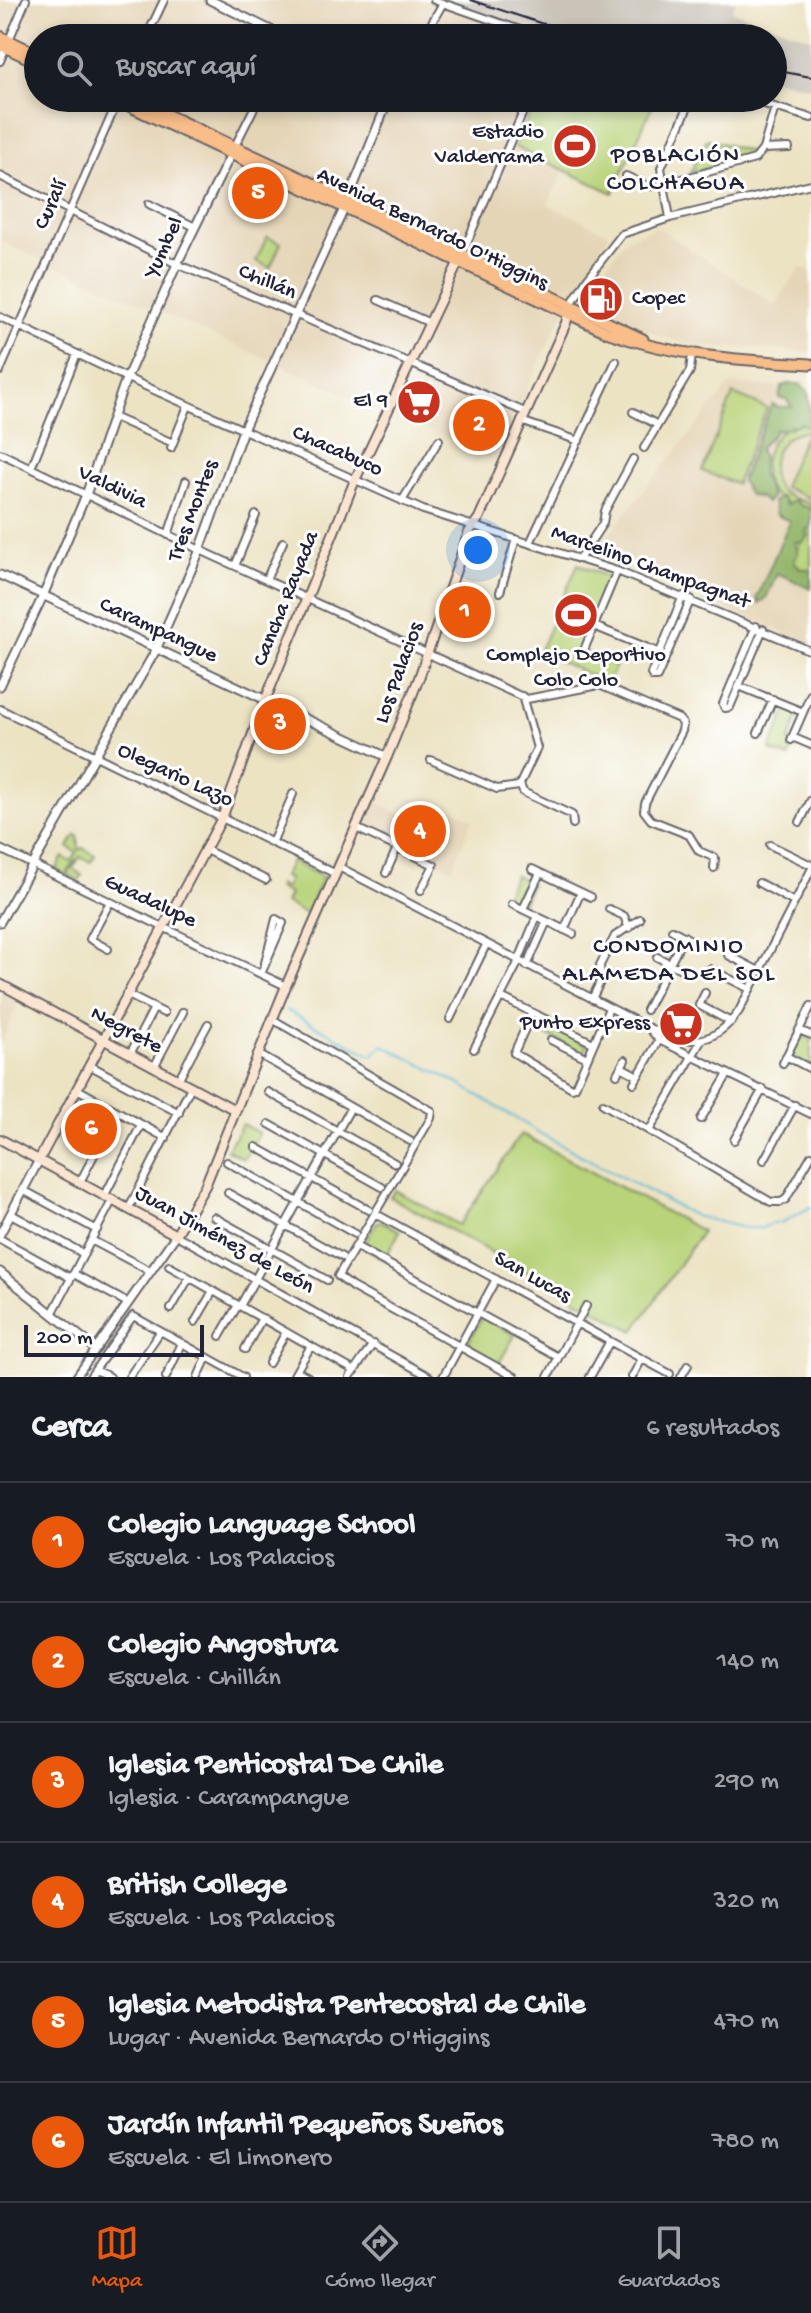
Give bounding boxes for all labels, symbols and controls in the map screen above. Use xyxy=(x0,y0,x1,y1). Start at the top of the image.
search box xyxy=(24,24,787,112)
icon: search xyxy=(52,46,96,90)
text: Buscar aquí xyxy=(116,51,256,86)
place label: Estadio Valderrama xyxy=(434,120,545,171)
sports icon: Estadio Valderrama xyxy=(551,122,599,170)
district label: POBLACIÓN COLCHAGUA xyxy=(607,142,745,199)
pin: 5 xyxy=(232,163,284,223)
street label: Avenida Bernardo O'Higgins xyxy=(312,163,553,298)
street label: Curalí xyxy=(30,175,75,234)
street label: Yumbel xyxy=(139,213,190,284)
street label: Chillán xyxy=(234,259,301,307)
fuel station icon: Copec xyxy=(577,275,625,323)
place label: Copec xyxy=(632,286,687,312)
supermarket icon: El 9 xyxy=(395,378,443,426)
place label: El 9 xyxy=(353,389,388,415)
pin: 2 xyxy=(453,395,505,455)
street label: Chacabuco xyxy=(288,421,386,483)
street label: Tres Montes xyxy=(162,456,226,567)
street label: Valdivia xyxy=(72,460,151,516)
street label: Marcelino Champagnat xyxy=(547,520,755,617)
street label: Cancha Rayada xyxy=(248,527,326,670)
your location xyxy=(458,530,498,570)
pin: 1 xyxy=(439,582,491,642)
sports icon: Complejo Deportivo Colo Colo xyxy=(552,591,600,639)
street label: Carampangue xyxy=(95,592,222,670)
street label: Los Palacios xyxy=(370,618,431,727)
place label: Complejo Deportivo Colo Colo xyxy=(486,643,666,694)
pin: 3 xyxy=(254,694,306,754)
street label: Olegario Lazo xyxy=(113,738,237,814)
pin: 4 xyxy=(394,801,446,861)
street label: Guadalupe xyxy=(100,869,201,935)
district label: CONDOMINIO ALAMEDA DEL SOL xyxy=(562,933,776,990)
supermarket icon: Punto Express xyxy=(657,1000,705,1048)
street label: Negrete xyxy=(86,1001,167,1061)
place label: Punto Express xyxy=(519,1011,651,1037)
pin: 6 xyxy=(65,1099,117,1159)
street label: Juan Jiménez de León xyxy=(130,1181,319,1301)
street label: San Lucas xyxy=(489,1246,576,1310)
scale bar xyxy=(24,1321,204,1357)
text: 200 m xyxy=(36,1326,93,1352)
text: Cerca xyxy=(32,1409,110,1449)
text: 6 resultados xyxy=(646,1414,779,1445)
text: Colegio Language School xyxy=(108,1509,416,1544)
text: 1 xyxy=(53,1527,63,1558)
text: 70 m xyxy=(726,1527,779,1558)
text: Escuela · Los Palacios xyxy=(108,1544,334,1575)
text: Colegio Angostura xyxy=(108,1629,337,1664)
text: 2 xyxy=(52,1647,64,1678)
text: 140 m xyxy=(717,1647,779,1678)
text: Escuela · Chillán xyxy=(108,1664,281,1695)
text: Iglesia Penticostal De Chile xyxy=(108,1749,443,1784)
text: 3 xyxy=(51,1767,65,1798)
text: 290 m xyxy=(714,1767,779,1798)
text: Iglesia · Carampangue xyxy=(108,1784,349,1815)
text: British College xyxy=(108,1869,287,1904)
text: 4 xyxy=(52,1887,64,1918)
text: 320 m xyxy=(713,1887,779,1918)
text: Escuela · Los Palacios xyxy=(108,1904,334,1935)
text: Iglesia Metodista Pentecostal de Chile xyxy=(108,1989,586,2024)
text: 5 xyxy=(51,2007,65,2038)
text: 470 m xyxy=(714,2007,779,2038)
text: Lugar · Avenida Bernardo O'Higgins xyxy=(108,2024,489,2055)
text: Jardín Infantil Pequeños Sueños xyxy=(108,2109,502,2144)
text: 6 xyxy=(51,2127,65,2158)
text: 780 m xyxy=(712,2127,779,2158)
text: Escuela · El Limonero xyxy=(108,2144,333,2175)
tab: Mapa xyxy=(92,2221,142,2295)
tab: Cómo llegar xyxy=(325,2221,434,2295)
tab: Guardados xyxy=(618,2221,719,2295)

